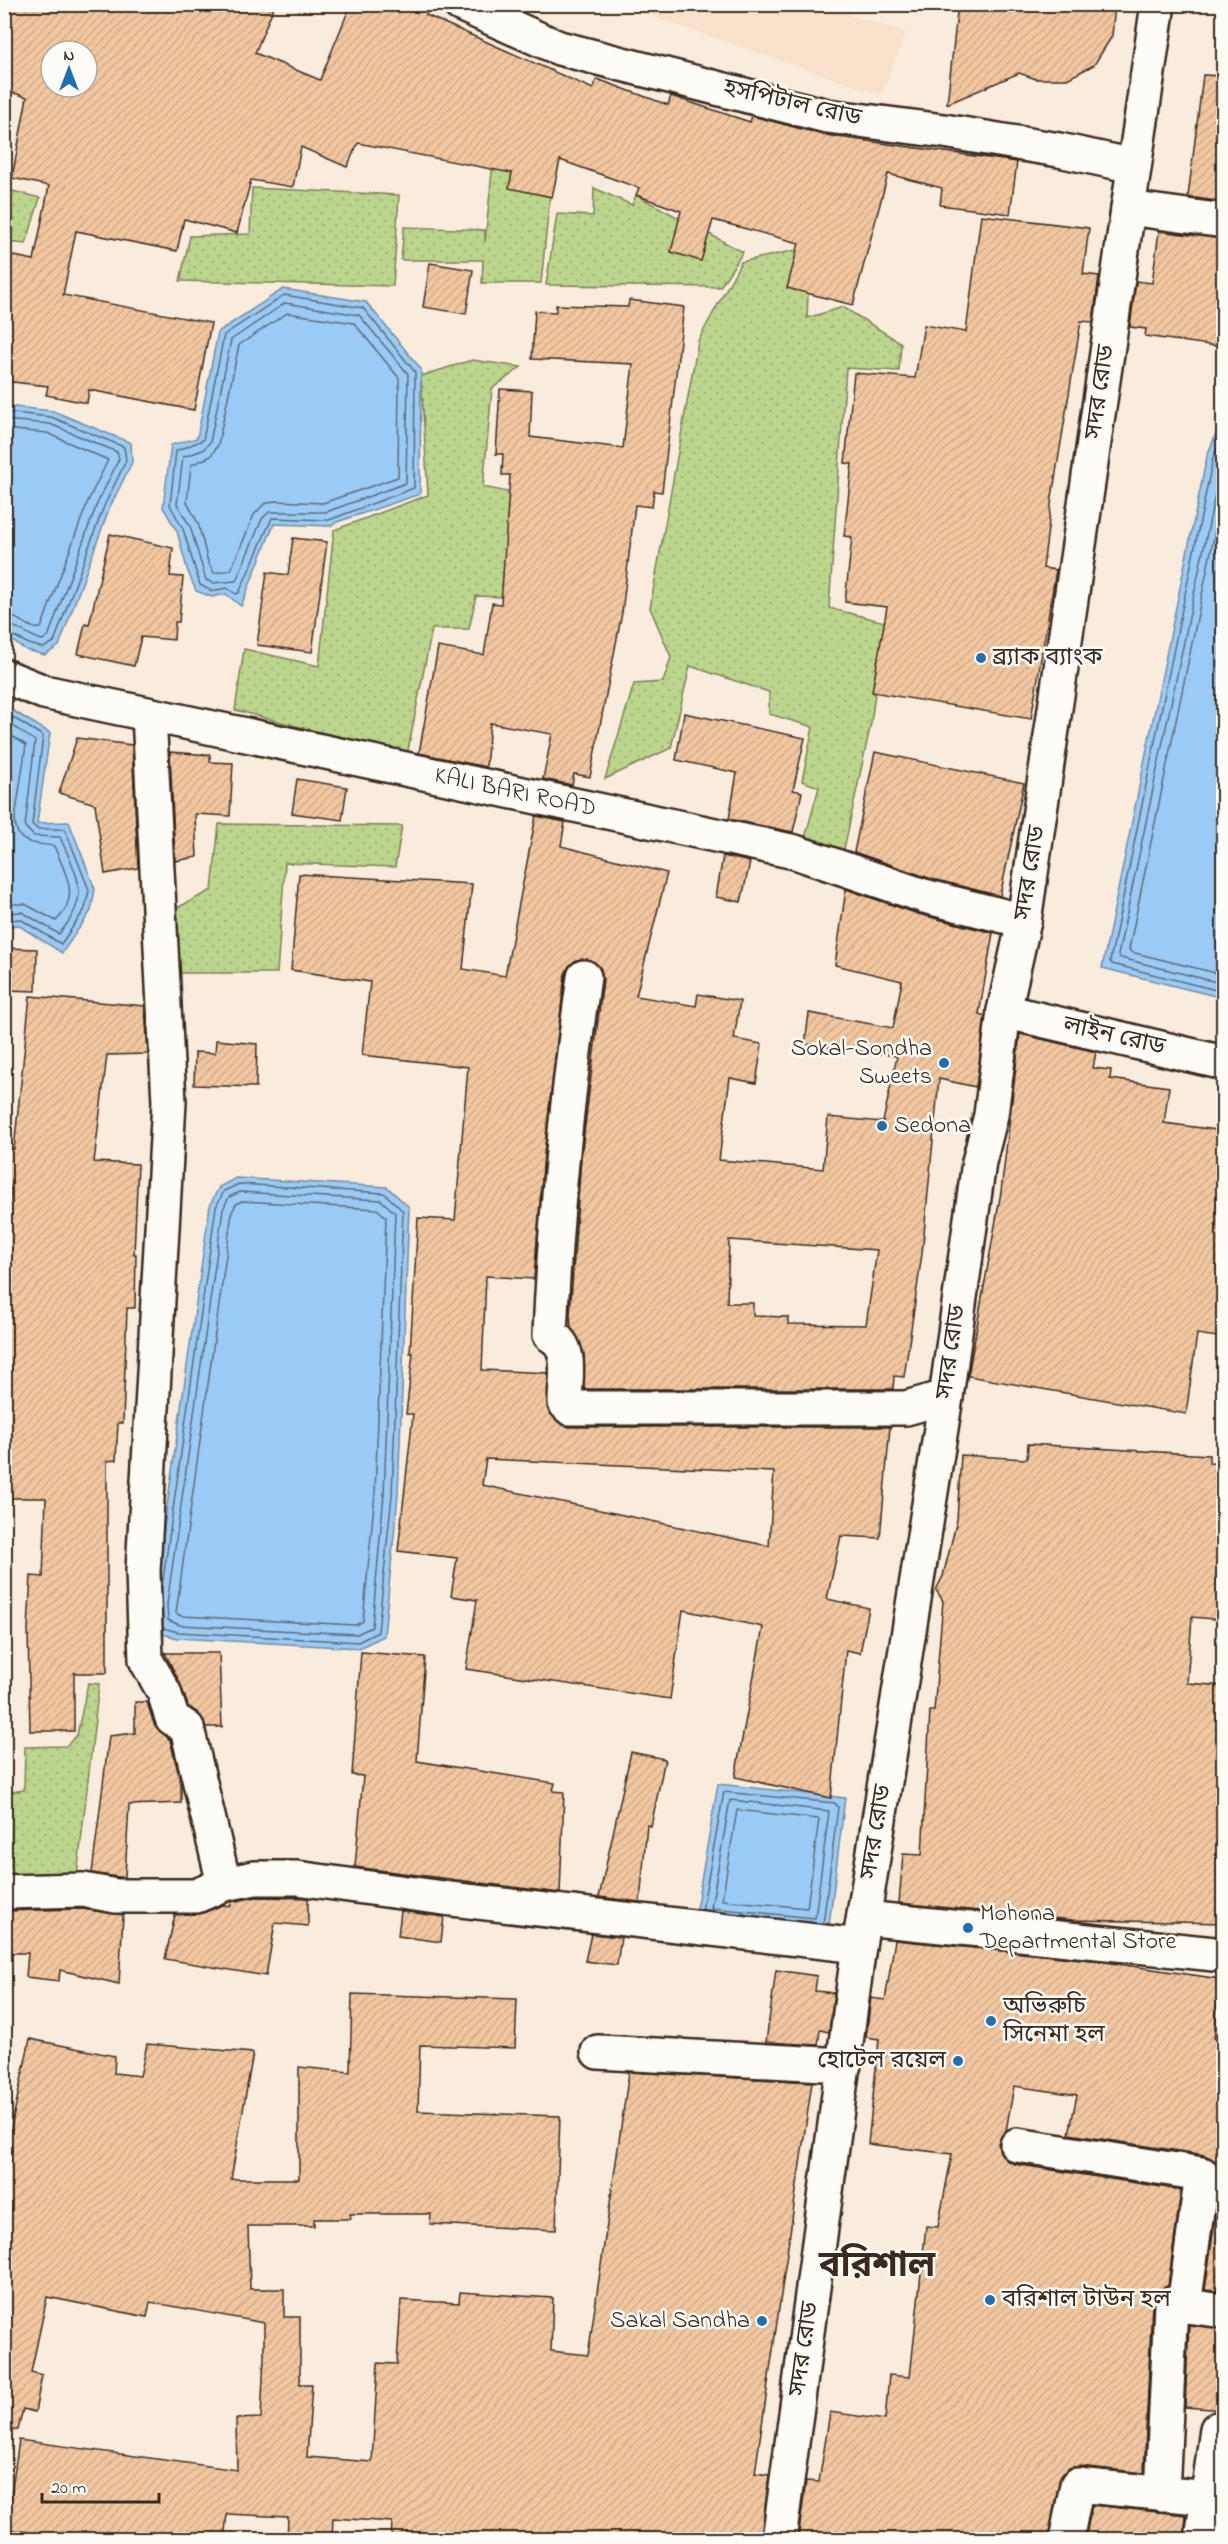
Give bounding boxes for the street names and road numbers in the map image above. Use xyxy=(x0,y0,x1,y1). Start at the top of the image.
street label: হসপিটাল রোড xyxy=(718,71,865,137)
street label: সদর রোড xyxy=(1077,342,1125,442)
street label: KALI BARI ROAD xyxy=(431,758,599,827)
street label: সদর রোড xyxy=(1006,822,1056,924)
street label: লাইন রোড xyxy=(1059,1008,1169,1066)
street label: সদর রোড xyxy=(928,1302,976,1402)
street label: সদর রোড xyxy=(852,1781,902,1883)
street label: সদর রোড xyxy=(781,2299,829,2399)

